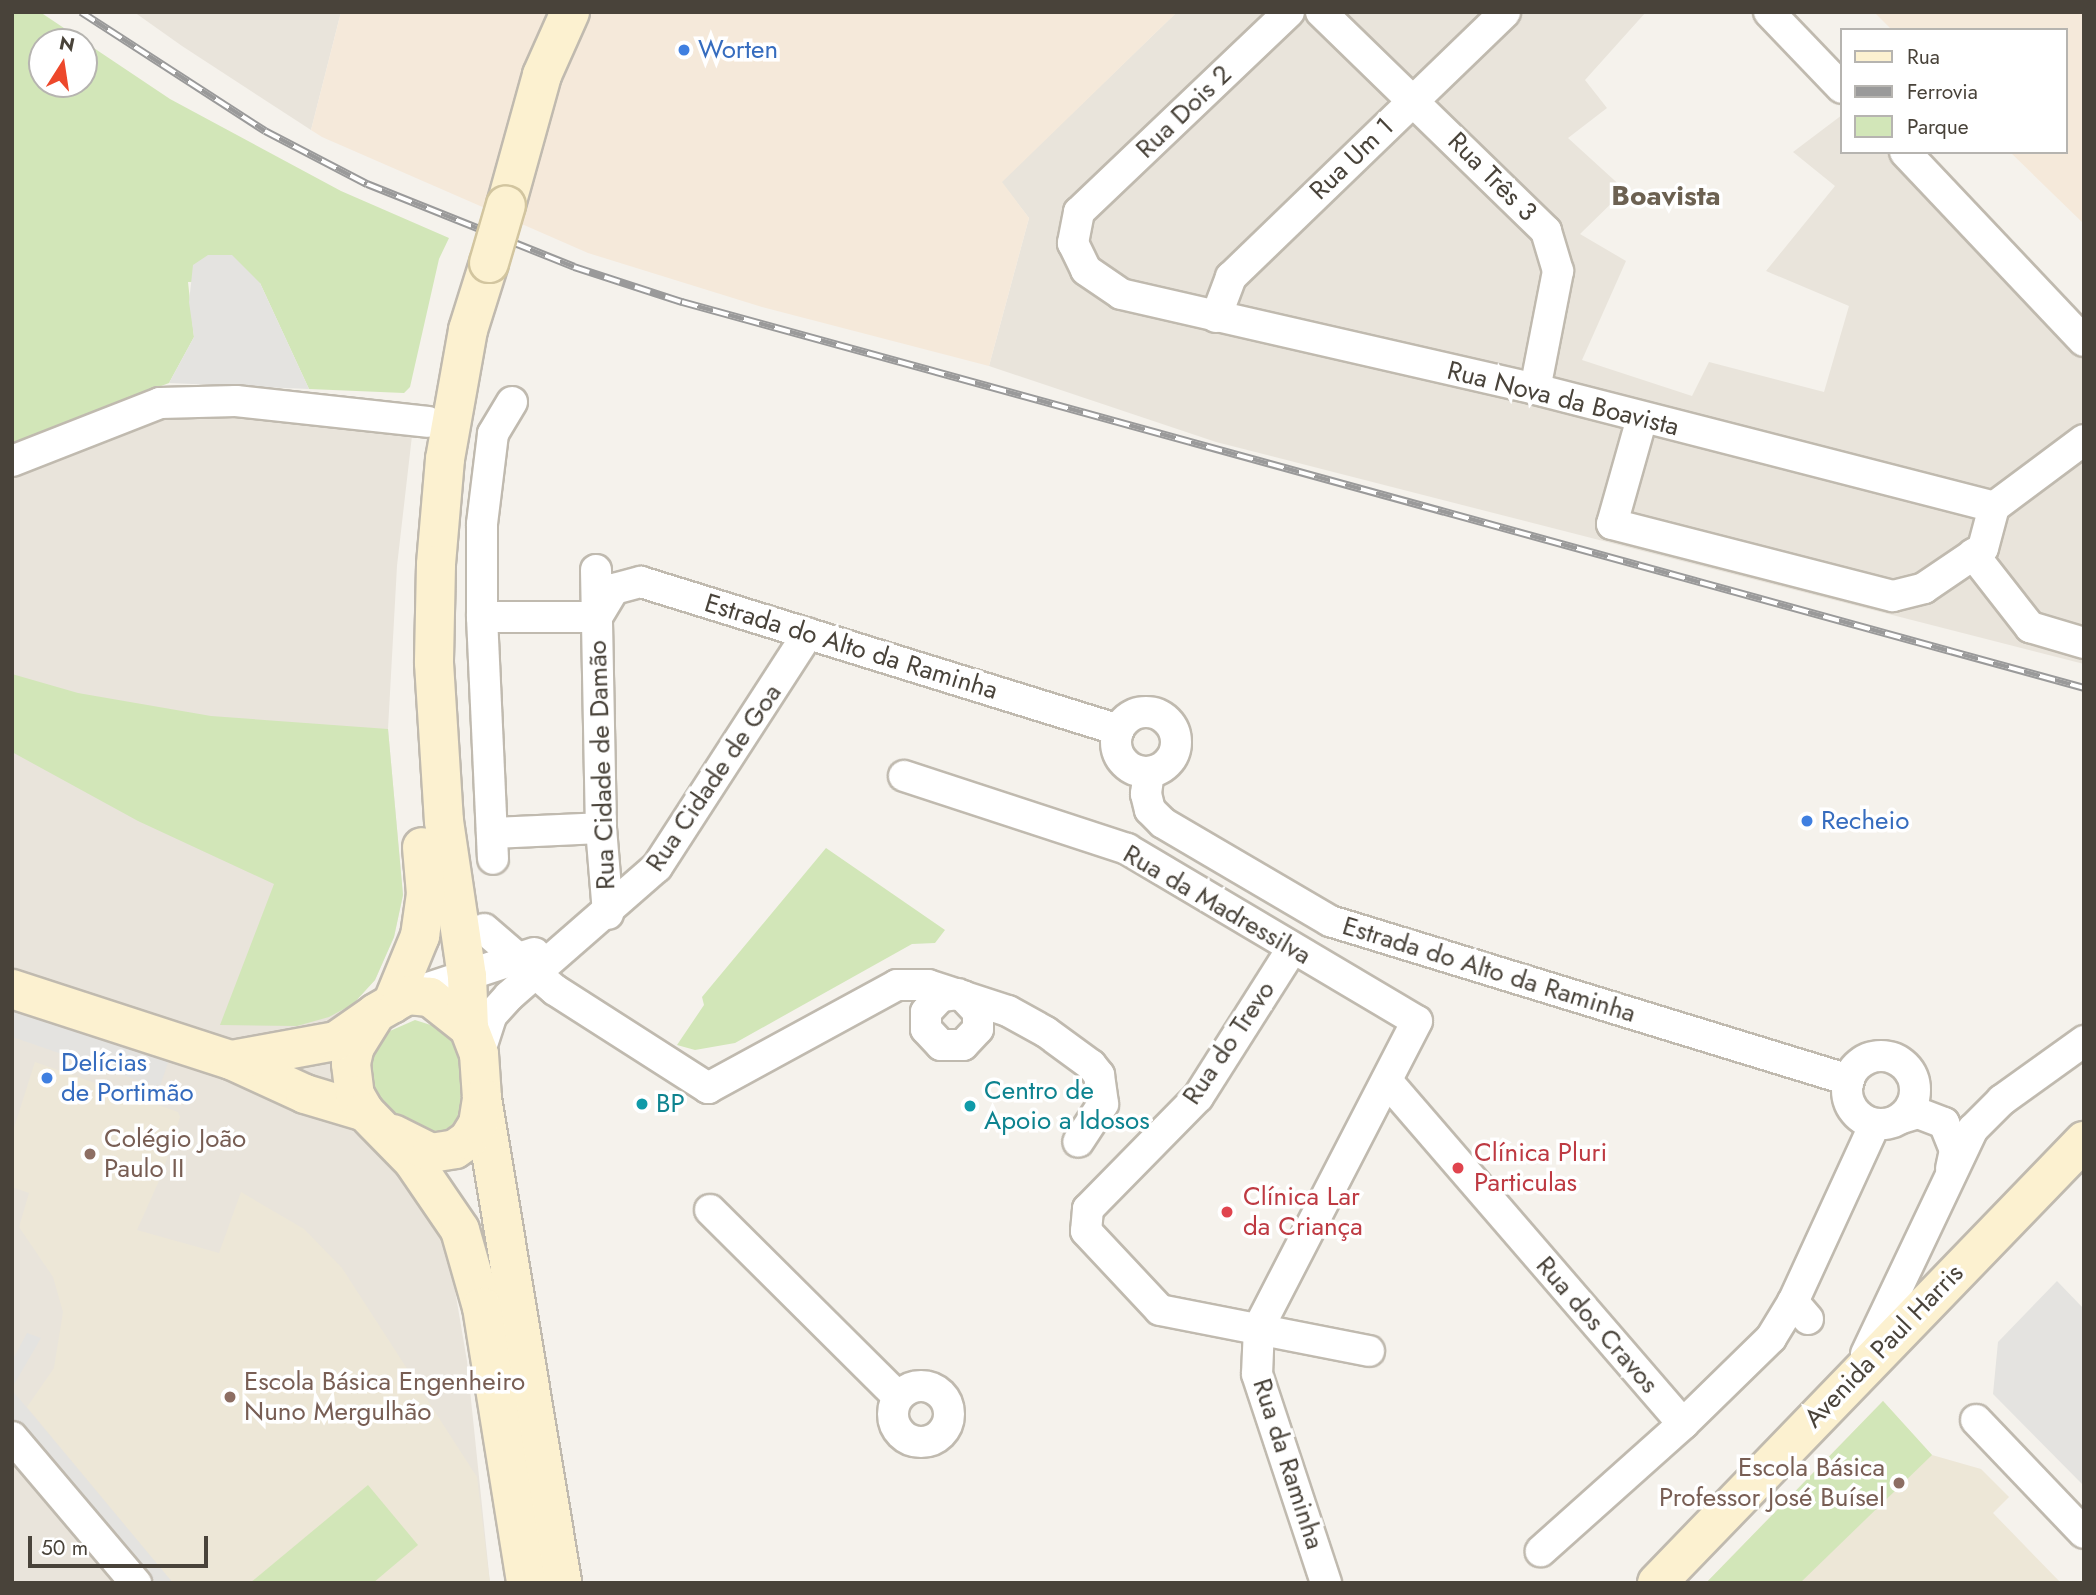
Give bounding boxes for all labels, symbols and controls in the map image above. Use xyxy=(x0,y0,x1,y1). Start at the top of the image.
north arrow xyxy=(28,28,98,98)
legend xyxy=(1840,28,2068,154)
text: N xyxy=(57,29,77,59)
place label: Worten xyxy=(698,34,778,66)
marker: Worten xyxy=(676,42,692,58)
text: Rua xyxy=(1907,42,1940,72)
street label: Rua Dois 2 xyxy=(1130,59,1238,165)
text: Ferrovia xyxy=(1907,77,1978,107)
street label: Rua Um 1 xyxy=(1304,111,1400,207)
text: Parque xyxy=(1907,112,1969,142)
street label: Rua Três 3 xyxy=(1441,126,1543,228)
district label: Boavista xyxy=(1611,179,1721,213)
street label: Rua Nova da Boavista xyxy=(1444,355,1682,443)
street label: Estrada do Alto da Raminha xyxy=(701,588,1001,706)
street label: Rua Cidade de Damão xyxy=(582,640,622,890)
street label: Rua Cidade de Goa xyxy=(640,678,788,878)
place label: Recheio xyxy=(1821,805,1909,837)
marker: Recheio xyxy=(1799,813,1815,829)
street label: Rua da Madressilva xyxy=(1118,839,1316,971)
street label: Estrada do Alto da Raminha xyxy=(1339,911,1639,1029)
street label: Rua do Trevo xyxy=(1176,975,1282,1111)
place label: Delícias de Portimão xyxy=(61,1047,194,1108)
marker: Delícias de Portimão xyxy=(39,1070,55,1086)
place label: Centro de Apoio a Idosos xyxy=(984,1075,1150,1136)
place label: BP xyxy=(656,1088,685,1120)
marker: BP xyxy=(634,1096,650,1112)
marker: Centro de Apoio a Idosos xyxy=(962,1098,978,1114)
place label: Colégio João Paulo II xyxy=(104,1123,246,1184)
place label: Clínica Pluri Particulas xyxy=(1474,1137,1607,1198)
marker: Colégio João Paulo II xyxy=(82,1146,98,1162)
marker: Clínica Pluri Particulas xyxy=(1448,1158,1468,1178)
place label: Clínica Lar da Criança xyxy=(1243,1181,1363,1242)
marker: Clínica Lar da Criança xyxy=(1217,1202,1237,1222)
street label: Rua dos Cravos xyxy=(1529,1250,1665,1400)
street label: Avenida Paul Harris xyxy=(1798,1258,1970,1434)
place label: Escola Básica Engenheiro Nuno Mergulhão xyxy=(244,1366,525,1428)
street label: Rua da Raminha xyxy=(1246,1375,1330,1553)
marker: Escola Básica Engenheiro Nuno Mergulhão xyxy=(222,1389,238,1405)
place label: Escola Básica Professor José Buísel xyxy=(1659,1452,1885,1514)
marker: Escola Básica Professor José Buísel xyxy=(1891,1475,1907,1491)
scale bar xyxy=(32,1522,212,1566)
text: 50 m xyxy=(41,1533,88,1563)

